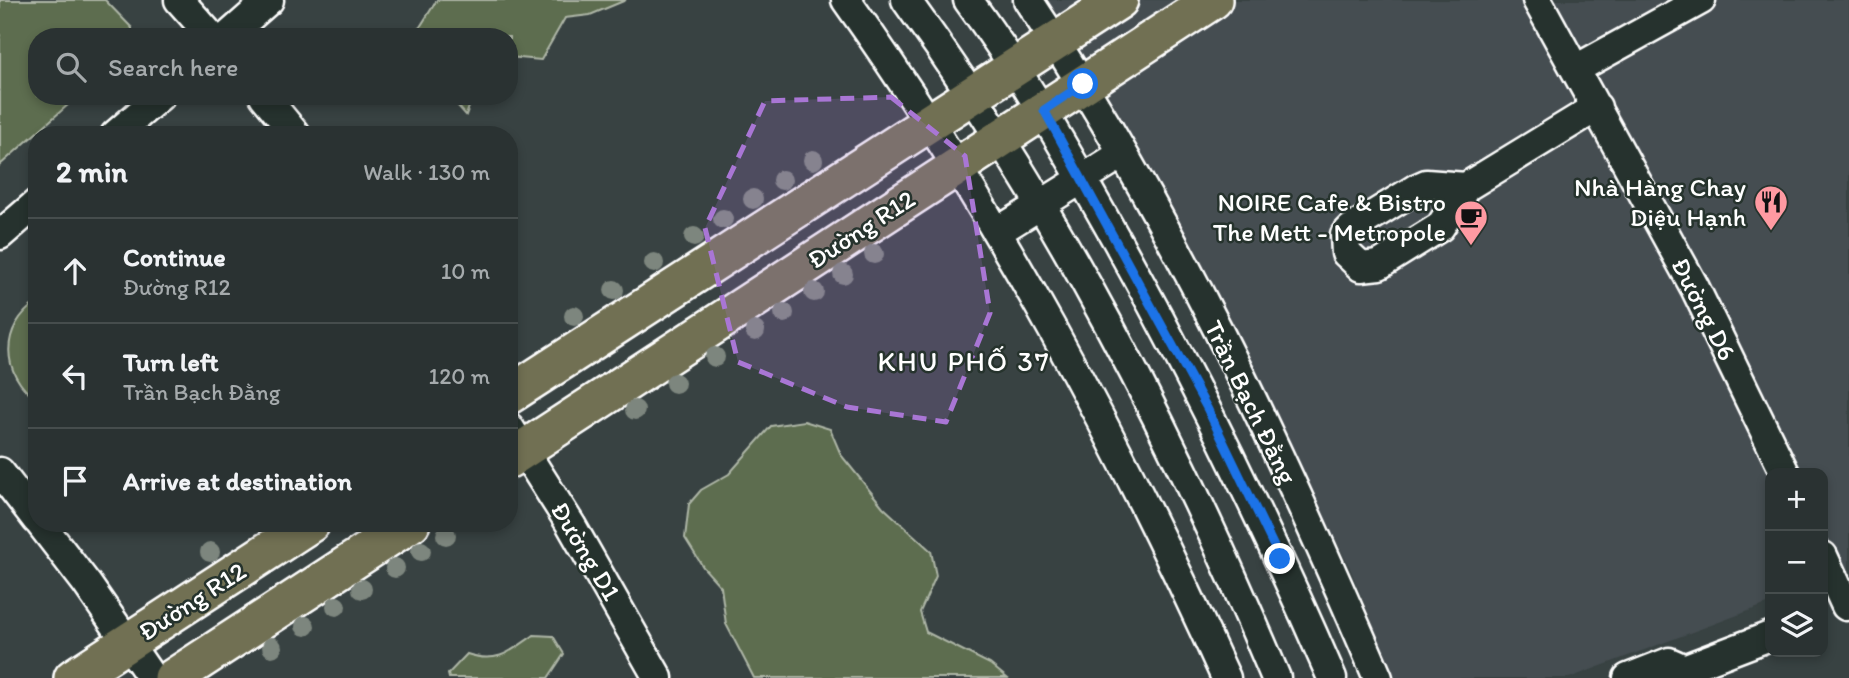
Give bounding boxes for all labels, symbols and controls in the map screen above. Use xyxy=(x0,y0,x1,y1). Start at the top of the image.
search box xyxy=(28,28,518,105)
icon: search xyxy=(52,48,90,86)
text: Search here xyxy=(108,51,238,83)
route start xyxy=(1067,68,1098,99)
text: 2 min xyxy=(56,153,127,190)
text: Walk · 130 m xyxy=(363,158,490,186)
place label: Nhà Hàng Chay Diệu Hạnh xyxy=(1574,171,1746,233)
street label: Đường R12 xyxy=(801,182,921,276)
restaurant icon: Nhà Hàng Chay Diệu Hạnh xyxy=(1752,183,1790,232)
place label: NOIRE Cafe & Bistro The Mett - Metropole xyxy=(1213,186,1446,248)
cafe icon: NOIRE Cafe & Bistro The Mett - Metropole xyxy=(1452,198,1490,247)
text: Continue xyxy=(123,241,226,273)
icon: ahead xyxy=(56,252,94,290)
street label: Đường D6 xyxy=(1665,252,1743,366)
text: 10 m xyxy=(441,257,490,285)
text: Đường R12 xyxy=(123,273,231,301)
street label: Trần Bạch Đằng xyxy=(1198,315,1305,490)
district label: KHU PHỐ 37 xyxy=(877,344,1051,378)
text: Turn left xyxy=(123,346,219,378)
icon: left xyxy=(56,357,94,395)
text: 120 m xyxy=(429,362,490,390)
text: Trần Bạch Đằng xyxy=(123,378,280,406)
icon: arrive xyxy=(56,462,94,500)
text: Arrive at destination xyxy=(123,465,352,497)
map controls xyxy=(1765,468,1828,657)
button: + xyxy=(1765,468,1828,531)
street label: Đường D1 xyxy=(544,496,628,606)
button: − xyxy=(1765,531,1828,594)
route end xyxy=(1264,543,1295,574)
street label: Đường R12 xyxy=(132,554,252,648)
button: layers xyxy=(1765,594,1828,657)

